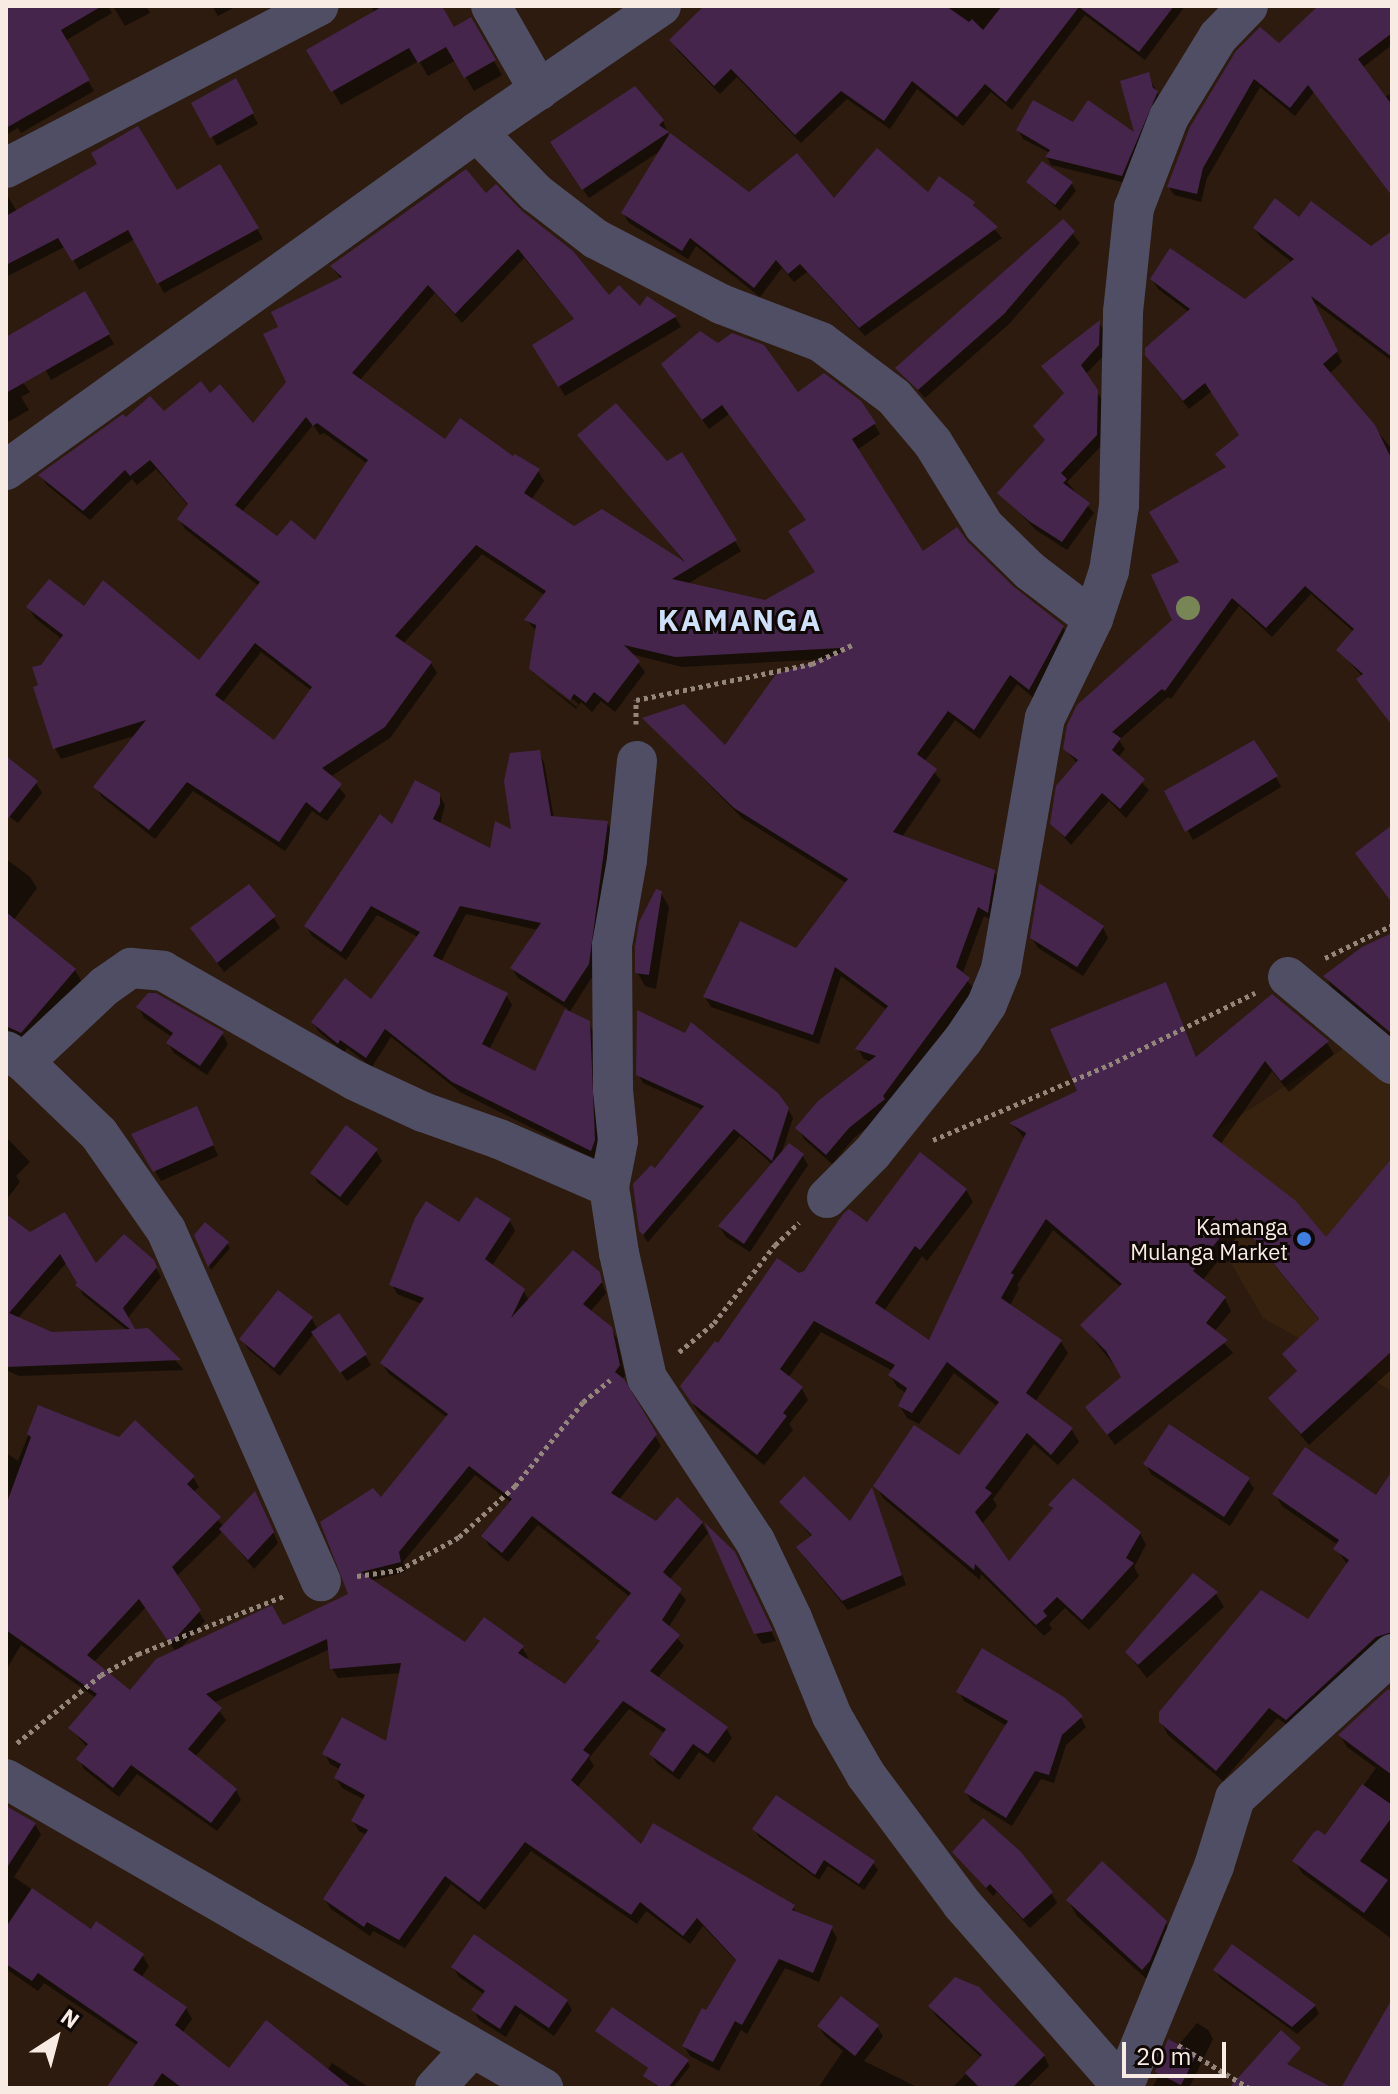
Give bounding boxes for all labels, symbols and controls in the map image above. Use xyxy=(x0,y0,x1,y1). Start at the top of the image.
district label: KAMANGA xyxy=(658,602,822,638)
place label: Kamanga Mulanga Market xyxy=(1130,1213,1288,1264)
marker: Kamanga Mulanga Market xyxy=(1295,1230,1313,1248)
north arrow xyxy=(16,1998,96,2078)
text: N xyxy=(55,2002,85,2035)
scale bar xyxy=(1126,2026,1230,2076)
text: 20 m xyxy=(1136,2040,1191,2072)

